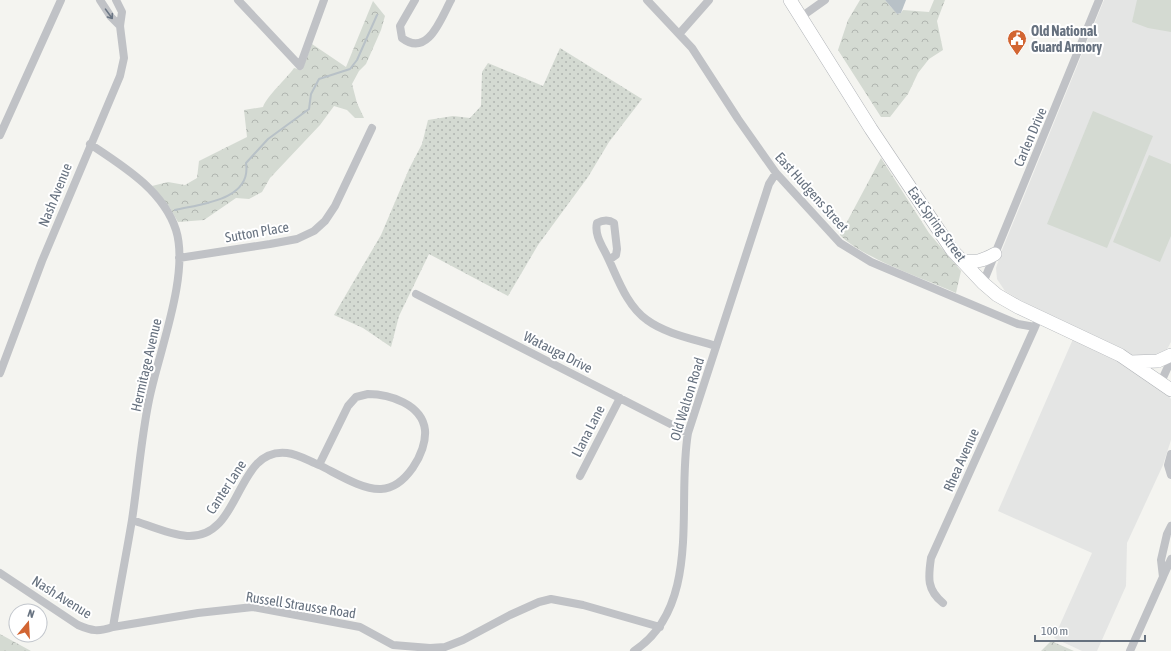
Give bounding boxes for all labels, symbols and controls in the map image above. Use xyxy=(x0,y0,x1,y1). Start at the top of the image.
one-way arrow xyxy=(105,8,113,19)
place label: Old National Guard Armory xyxy=(1031,23,1102,55)
public building icon: Old National Guard Armory xyxy=(1006,28,1028,56)
street label: Carlen Drive xyxy=(1010,105,1050,169)
street label: East Hudgens Street xyxy=(772,149,852,235)
street label: Nash Avenue xyxy=(35,161,75,229)
street label: East Spring Street xyxy=(904,183,970,265)
street label: Sutton Place xyxy=(224,219,290,245)
street label: Hermitage Avenue xyxy=(127,317,165,413)
street label: Watauga Drive xyxy=(521,328,595,376)
street label: Old Walton Road xyxy=(667,355,707,443)
street label: Llana Lane xyxy=(568,402,608,460)
street label: Rhea Avenue xyxy=(940,426,982,494)
street label: Canter Lane xyxy=(203,457,249,517)
street label: Nash Avenue xyxy=(29,572,95,622)
street label: Russell Strausse Road xyxy=(245,588,357,622)
north arrow xyxy=(8,603,48,643)
scale bar xyxy=(1035,617,1145,643)
text: 100 m xyxy=(1041,624,1068,638)

